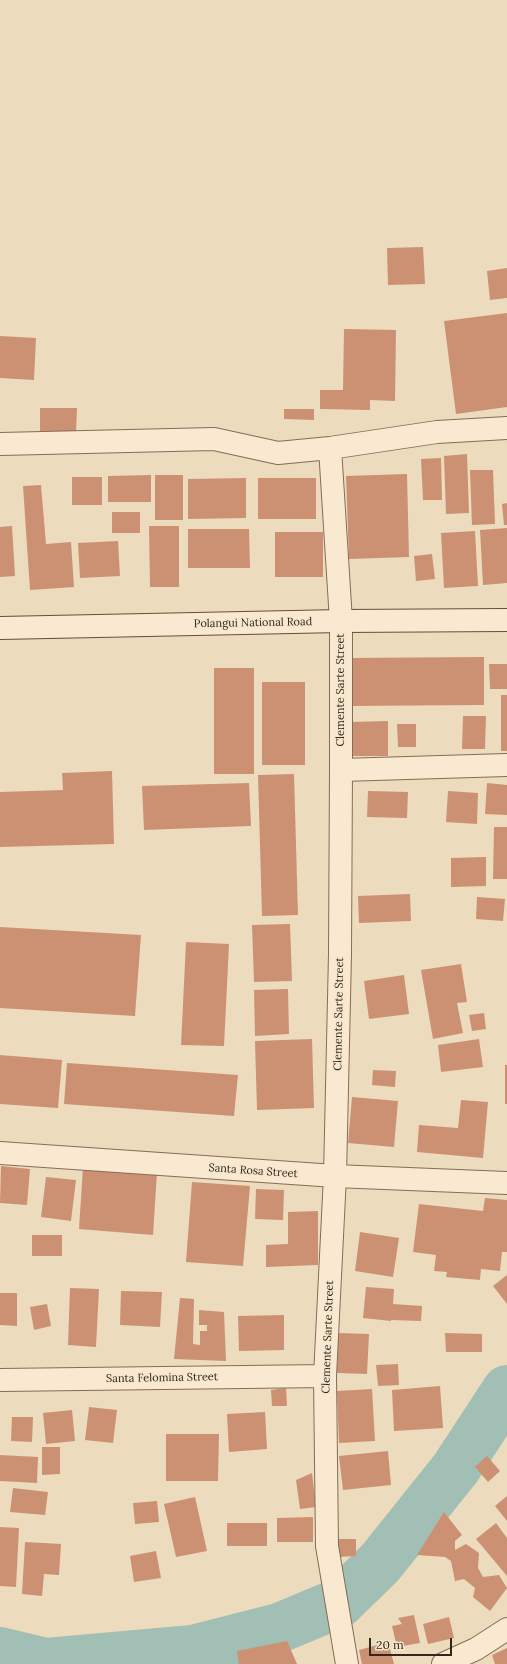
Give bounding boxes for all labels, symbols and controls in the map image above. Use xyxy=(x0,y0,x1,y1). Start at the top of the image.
street label: Polangui National Road xyxy=(194,615,312,631)
street label: Clemente Sarte Street xyxy=(334,633,348,747)
street label: Clemente Sarte Street xyxy=(331,957,347,1071)
street label: Santa Rosa Street xyxy=(208,1161,298,1181)
street label: Clemente Sarte Street xyxy=(319,1280,337,1394)
street label: Santa Felomina Street xyxy=(106,1370,218,1386)
scale bar xyxy=(371,1630,454,1656)
text: 20 m xyxy=(376,1637,404,1652)

